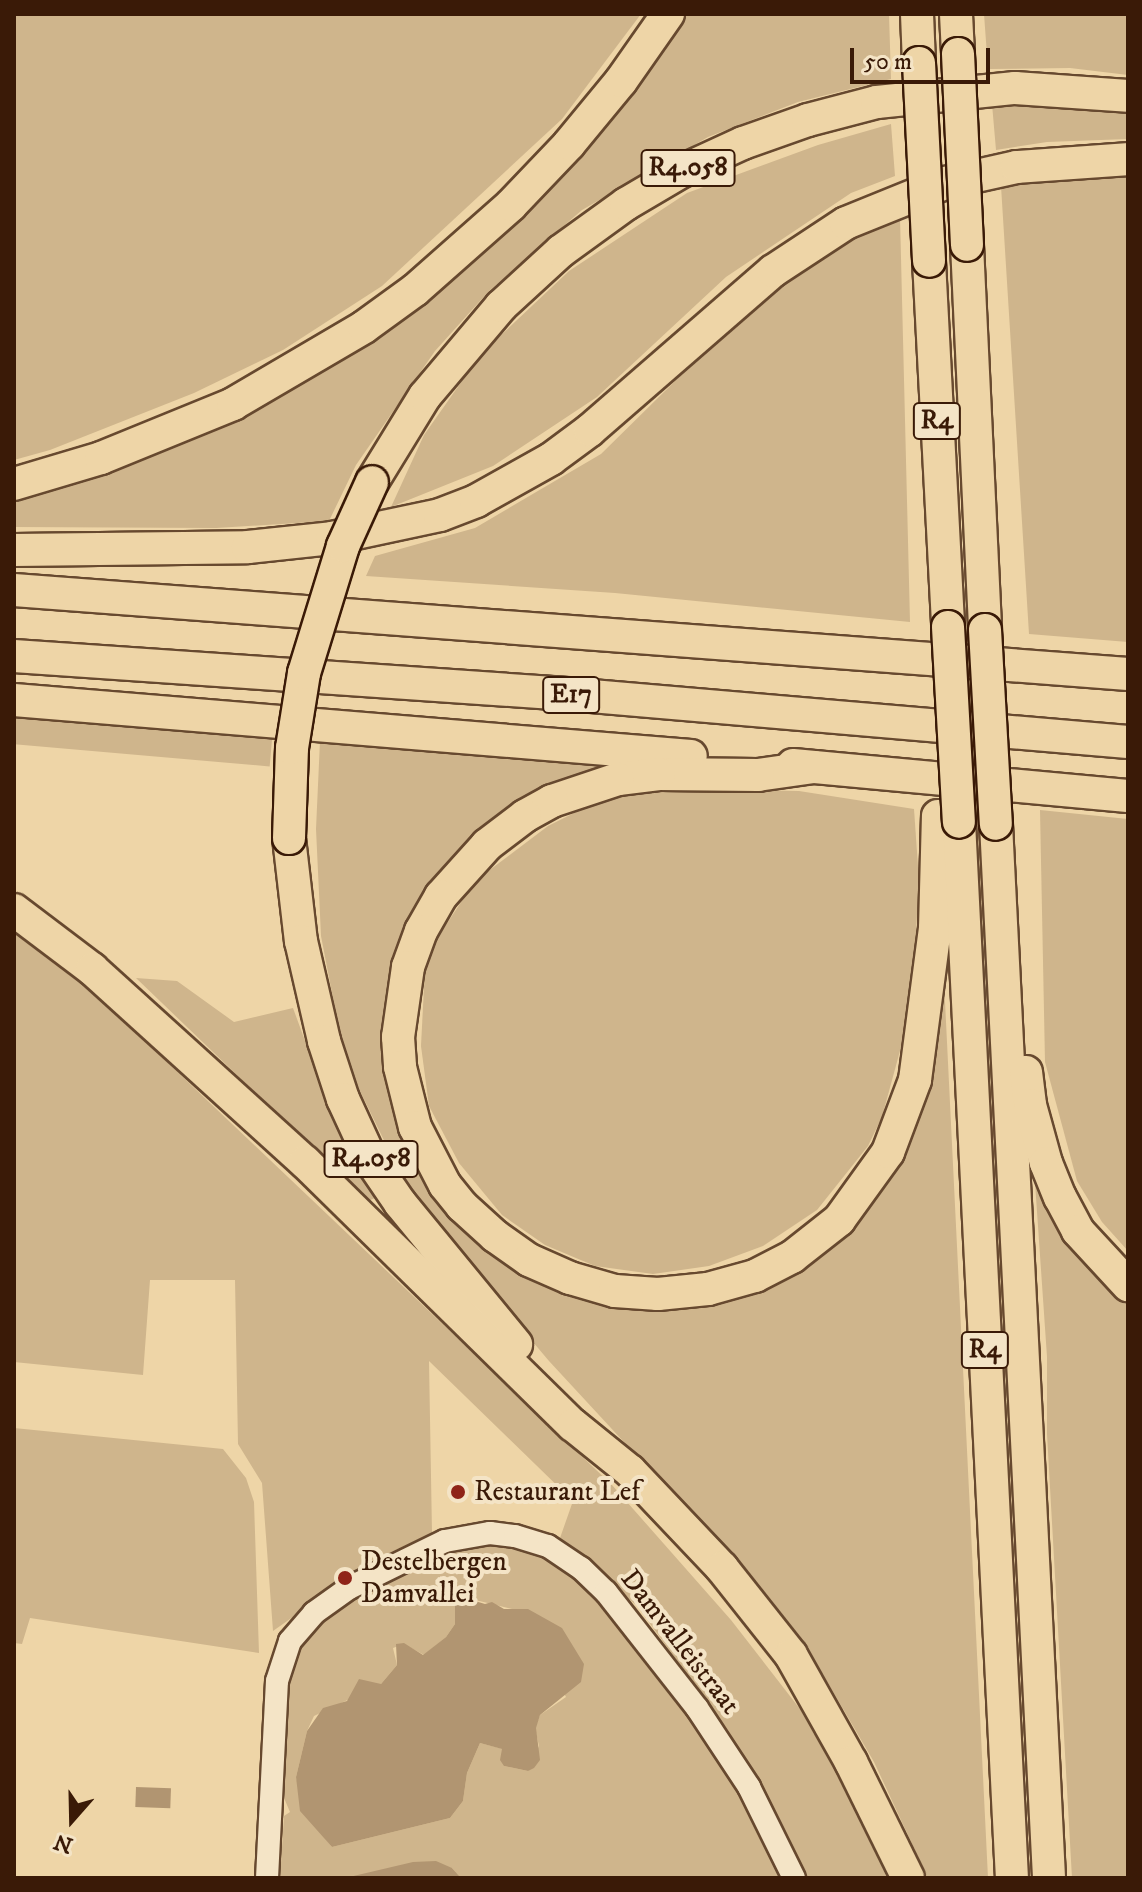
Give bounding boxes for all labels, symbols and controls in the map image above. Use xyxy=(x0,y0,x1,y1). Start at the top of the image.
scale bar xyxy=(854,32,994,82)
text: 50 m xyxy=(864,47,912,77)
road number: R4.058 xyxy=(640,146,736,190)
road number: R4 xyxy=(911,399,963,443)
road number: E17 xyxy=(541,673,601,717)
road number: R4.058 xyxy=(323,1137,419,1181)
road number: R4 xyxy=(959,1328,1011,1372)
place label: Restaurant Lef xyxy=(474,1475,640,1509)
marker: Restaurant Lef xyxy=(449,1483,467,1501)
place label: Destelbergen Damvallei xyxy=(361,1545,507,1611)
street label: Damvalleistraat xyxy=(613,1563,747,1721)
marker: Destelbergen Damvallei xyxy=(336,1569,354,1587)
north arrow xyxy=(32,1780,112,1860)
text: N xyxy=(51,1827,77,1859)

